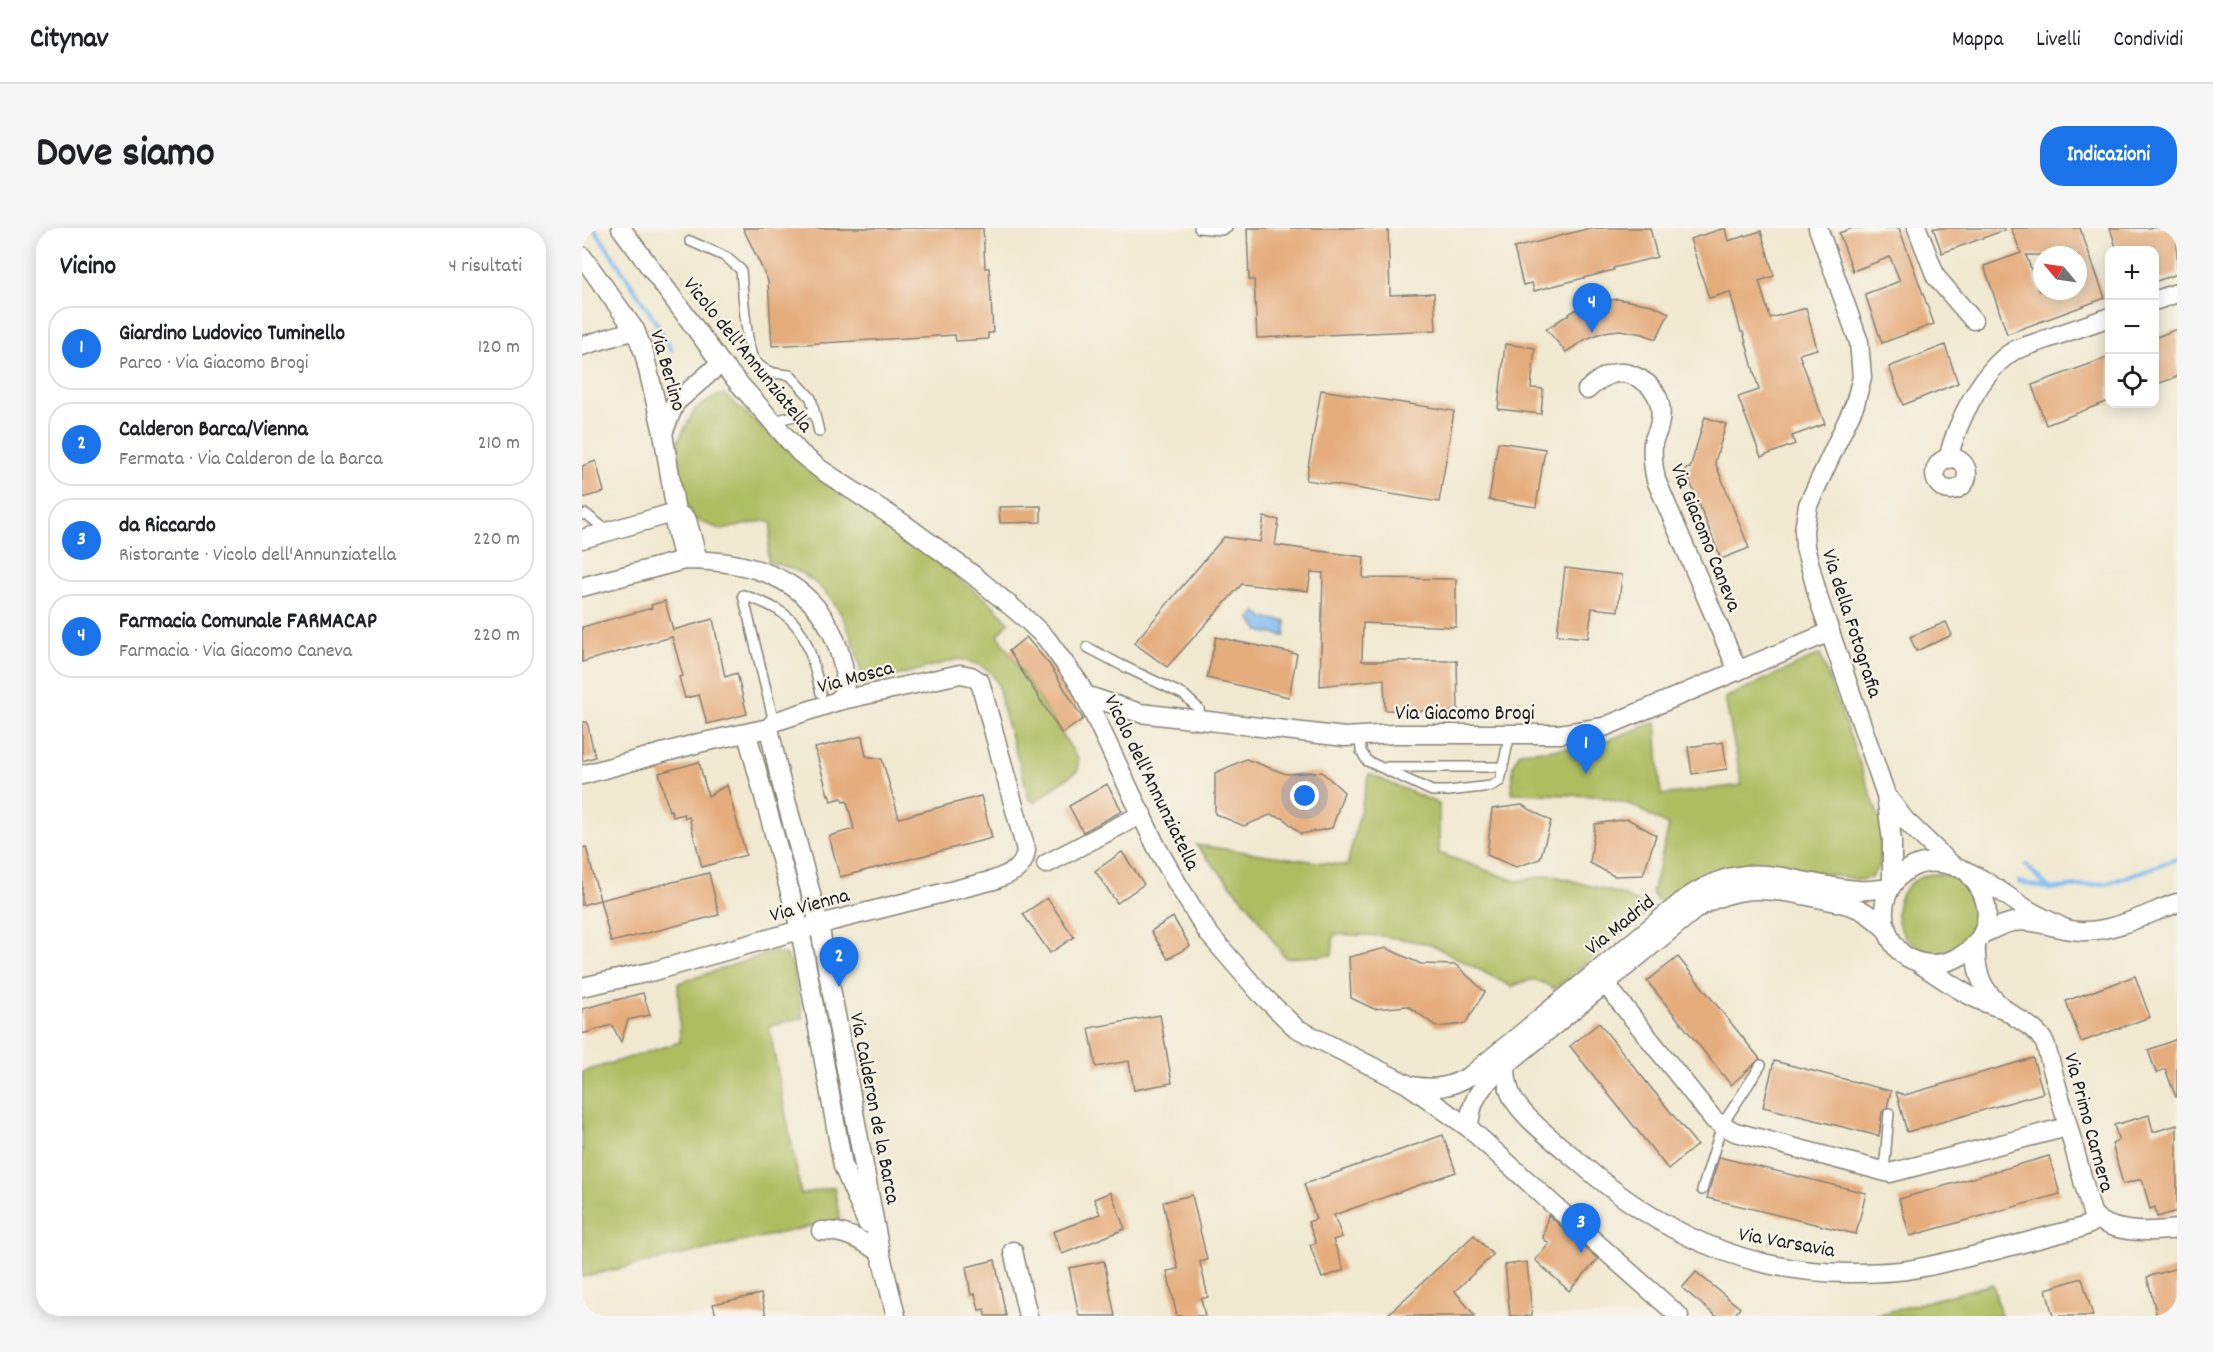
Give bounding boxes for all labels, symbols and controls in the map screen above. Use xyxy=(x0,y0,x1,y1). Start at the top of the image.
text: Citynav xyxy=(30,21,108,61)
text: Mappa xyxy=(1952,26,2003,56)
text: Livelli xyxy=(2036,26,2081,56)
text: Condividi xyxy=(2114,26,2183,56)
text: Dove siamo xyxy=(36,126,215,186)
button: Indicazioni xyxy=(2040,126,2177,186)
north arrow xyxy=(2033,246,2087,300)
map controls xyxy=(2105,246,2159,408)
button: + xyxy=(2105,246,2159,300)
text: Vicino xyxy=(60,249,116,286)
text: 4 risultati xyxy=(448,253,522,281)
street label: Vicolo dell'Annunziatella xyxy=(675,272,820,441)
pin: 4 xyxy=(1572,284,1612,333)
button: − xyxy=(2105,300,2159,354)
text: Giardino Ludovico Tuminello xyxy=(119,319,345,350)
street label: Via Berlino xyxy=(640,327,692,415)
text: 1 xyxy=(79,334,84,362)
text: 120 m xyxy=(478,334,520,362)
text: Parco · Via Giacomo Brogi xyxy=(119,350,308,378)
button: locate xyxy=(2105,354,2159,408)
text: Calderon Barca/Vienna xyxy=(119,415,308,446)
text: 2 xyxy=(77,430,86,458)
text: 210 m xyxy=(478,430,520,458)
text: Fermata · Via Calderon de la Barca xyxy=(119,446,383,474)
street label: Via Giacomo Caneva xyxy=(1661,460,1748,618)
text: da Riccardo xyxy=(119,511,216,542)
text: 3 xyxy=(77,526,86,554)
text: 220 m xyxy=(473,526,520,554)
text: Ristorante · Vicolo dell'Annunziatella xyxy=(119,542,396,570)
street label: Via della Fotografia xyxy=(1812,546,1889,703)
text: Farmacia Comunale FARMACAP xyxy=(119,607,377,638)
text: 4 xyxy=(77,622,86,650)
text: 220 m xyxy=(473,622,520,650)
text: Farmacia · Via Giacomo Caneva xyxy=(119,638,352,666)
street label: Via Mosca xyxy=(815,654,898,703)
street label: Vicolo dell'Annunziatella xyxy=(1095,690,1206,877)
street label: Via Giacomo Brogi xyxy=(1395,700,1535,730)
pin: 1 xyxy=(1566,724,1606,774)
your location xyxy=(1290,781,1319,810)
street label: Via Vienna xyxy=(767,882,854,932)
street label: Via Madrid xyxy=(1580,889,1662,964)
pin: 2 xyxy=(820,938,858,987)
street label: Via Calderon de la Barca xyxy=(840,1010,907,1208)
street label: Via Primo Carnera xyxy=(2054,1050,2120,1197)
pin: 3 xyxy=(1562,1204,1600,1253)
street label: Via Varsavia xyxy=(1736,1221,1838,1267)

